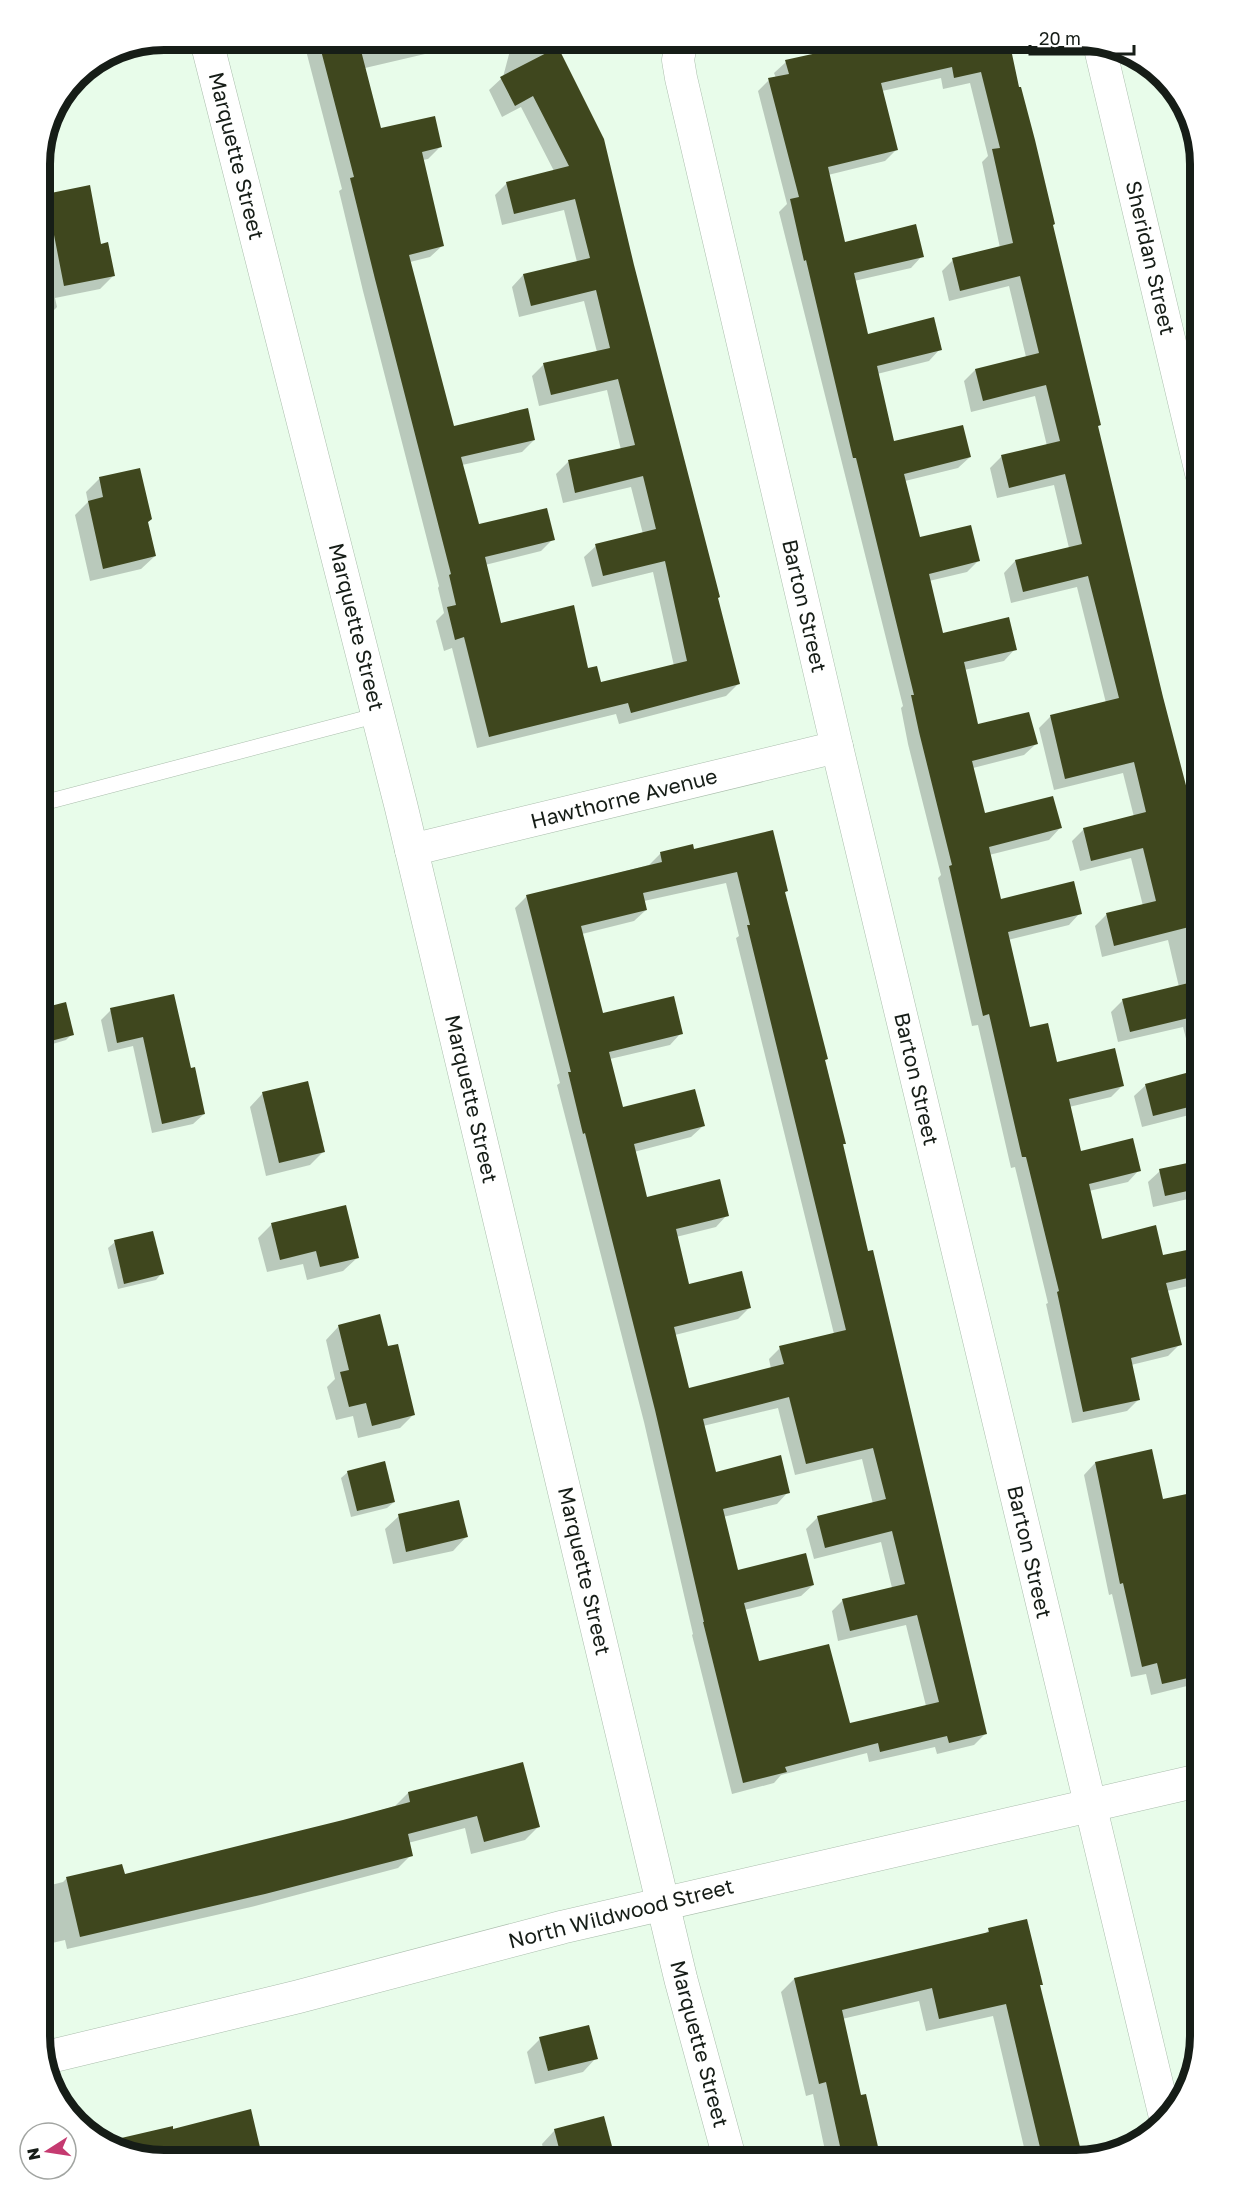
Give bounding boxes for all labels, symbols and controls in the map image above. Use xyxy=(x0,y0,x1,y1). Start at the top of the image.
scale bar xyxy=(1030,18,1134,56)
text: 20 m xyxy=(1039,27,1081,49)
street label: Marquette Street xyxy=(204,69,270,242)
street label: Sheridan Street xyxy=(1121,178,1181,337)
street label: Barton Street xyxy=(777,537,833,675)
street label: Marquette Street xyxy=(324,540,390,713)
street label: Hawthorne Avenue xyxy=(528,762,720,834)
street label: Barton Street xyxy=(889,1010,945,1148)
street label: Marquette Street xyxy=(440,1012,504,1185)
street label: Barton Street xyxy=(1002,1483,1058,1621)
street label: Marquette Street xyxy=(553,1484,617,1657)
street label: North Wildwood Street xyxy=(505,1872,736,1954)
street label: Marquette Street xyxy=(665,1957,735,2130)
north arrow xyxy=(18,2121,78,2181)
text: N xyxy=(22,2146,44,2162)

